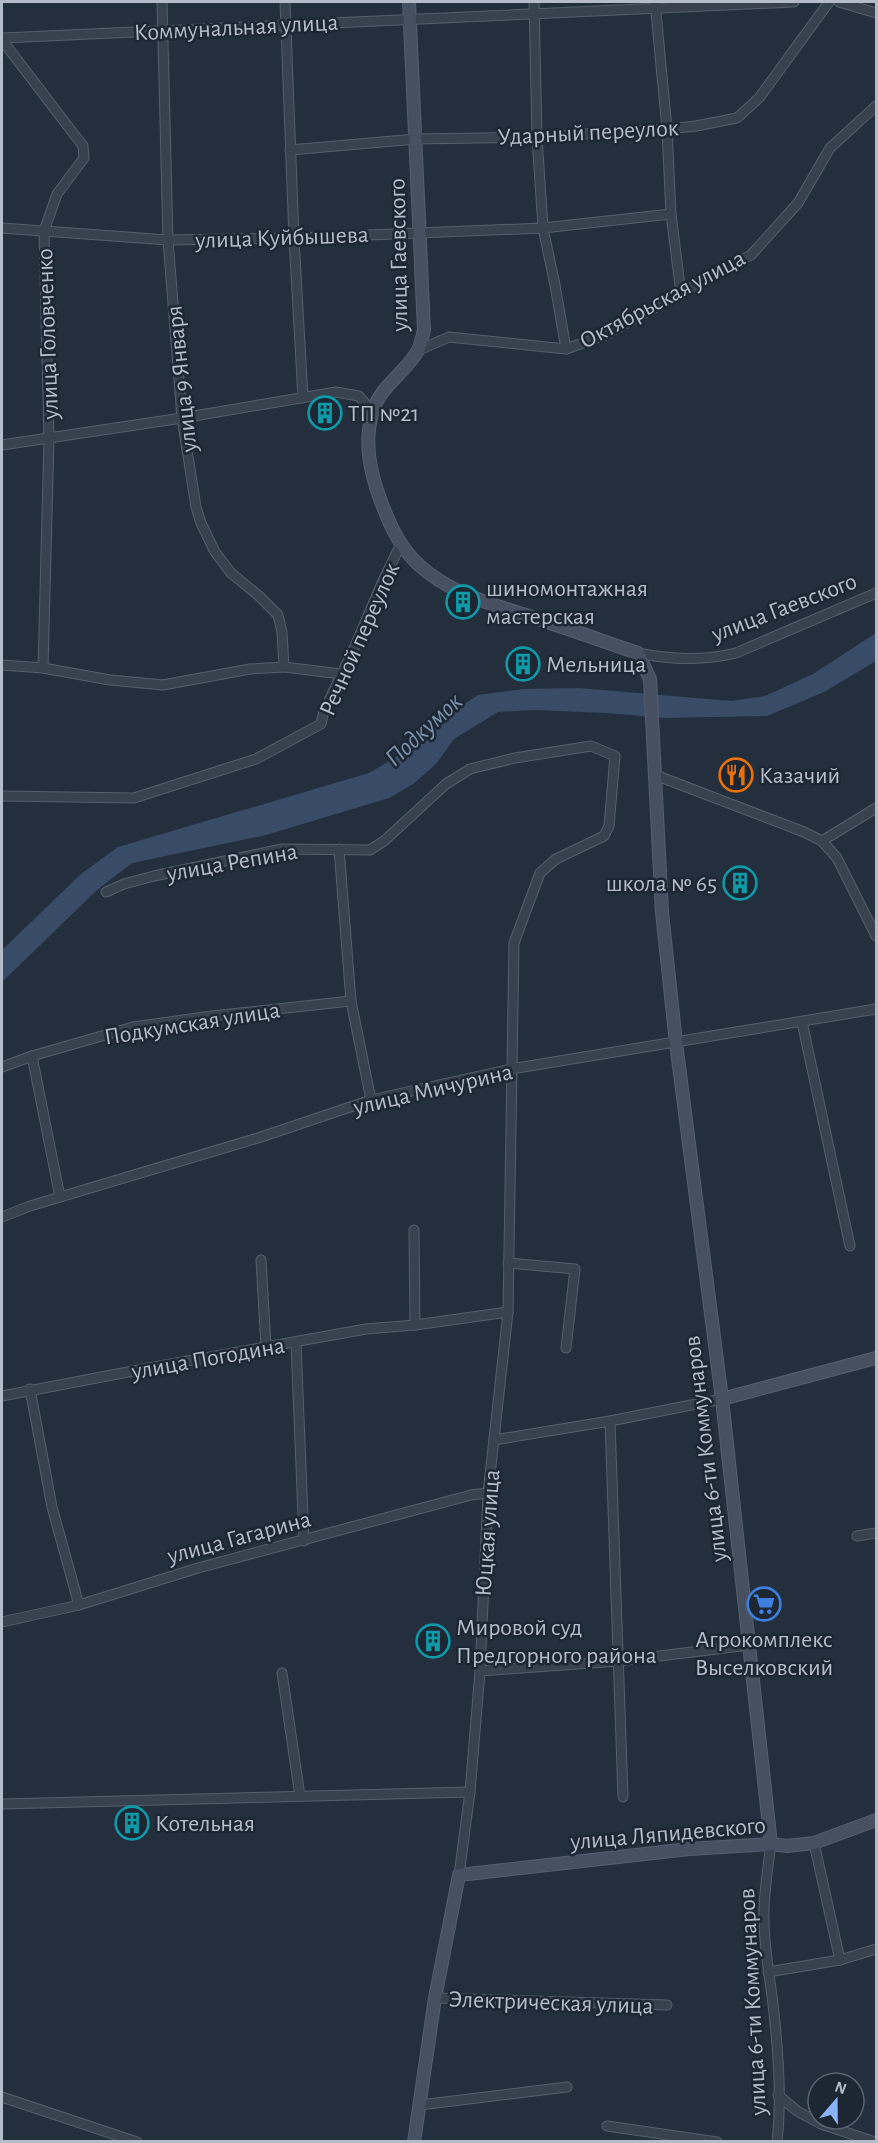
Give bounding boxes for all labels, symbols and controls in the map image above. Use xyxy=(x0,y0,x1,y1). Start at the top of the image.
street label: Коммунальная улица xyxy=(133,11,339,45)
street label: Ударный переулок xyxy=(497,116,679,150)
street label: улица Гаевского xyxy=(386,178,412,333)
street label: улица Куйбышева xyxy=(194,223,369,253)
street label: Октябрьская улица xyxy=(576,246,749,354)
street label: улица Головченко xyxy=(33,248,63,421)
street label: улица 9 Января xyxy=(162,304,202,454)
building icon: ТП №21 xyxy=(307,395,343,431)
place label: ТП №21 xyxy=(348,402,419,426)
street label: Речной переулок xyxy=(315,559,404,720)
street label: улица Гаевского xyxy=(708,569,860,647)
place label: шиномонтажная мастерская xyxy=(486,577,648,629)
building icon: шиномонтажная мастерская xyxy=(445,584,481,620)
building icon: Мельница xyxy=(505,646,541,682)
place label: Мельница xyxy=(546,653,646,677)
water label: Подкумок xyxy=(380,688,467,772)
restaurant icon: Казачий xyxy=(718,757,754,793)
place label: Казачий xyxy=(759,764,840,788)
street label: улица Репина xyxy=(164,840,300,886)
building icon: школа № 65 xyxy=(722,865,758,901)
place label: школа № 65 xyxy=(606,872,717,896)
street label: Подкумская улица xyxy=(103,998,282,1050)
street label: улица Мичурина xyxy=(350,1060,515,1120)
street label: улица Погодина xyxy=(129,1334,287,1384)
street label: улица 6-ти Коммунаров xyxy=(680,1334,732,1564)
street label: Юцкая улица xyxy=(472,1469,504,1597)
street label: улица Гагарина xyxy=(164,1507,314,1569)
supermarket icon: Агрокомплекс Выселковский xyxy=(746,1586,782,1622)
place label: Мировой суд Предгорного района xyxy=(456,1616,657,1668)
building icon: Мировой суд Предгорного района xyxy=(415,1623,451,1659)
place label: Агрокомплекс Выселковский xyxy=(695,1628,833,1680)
building icon: Котельная xyxy=(114,1805,150,1841)
place label: Котельная xyxy=(155,1812,255,1836)
street label: улица Ляпидевского xyxy=(568,1813,767,1855)
street label: улица 6-ти Коммунаров xyxy=(735,1888,771,2117)
street label: Электрическая улица xyxy=(448,1987,654,2019)
north arrow xyxy=(806,2071,866,2131)
text: N xyxy=(833,2078,849,2097)

